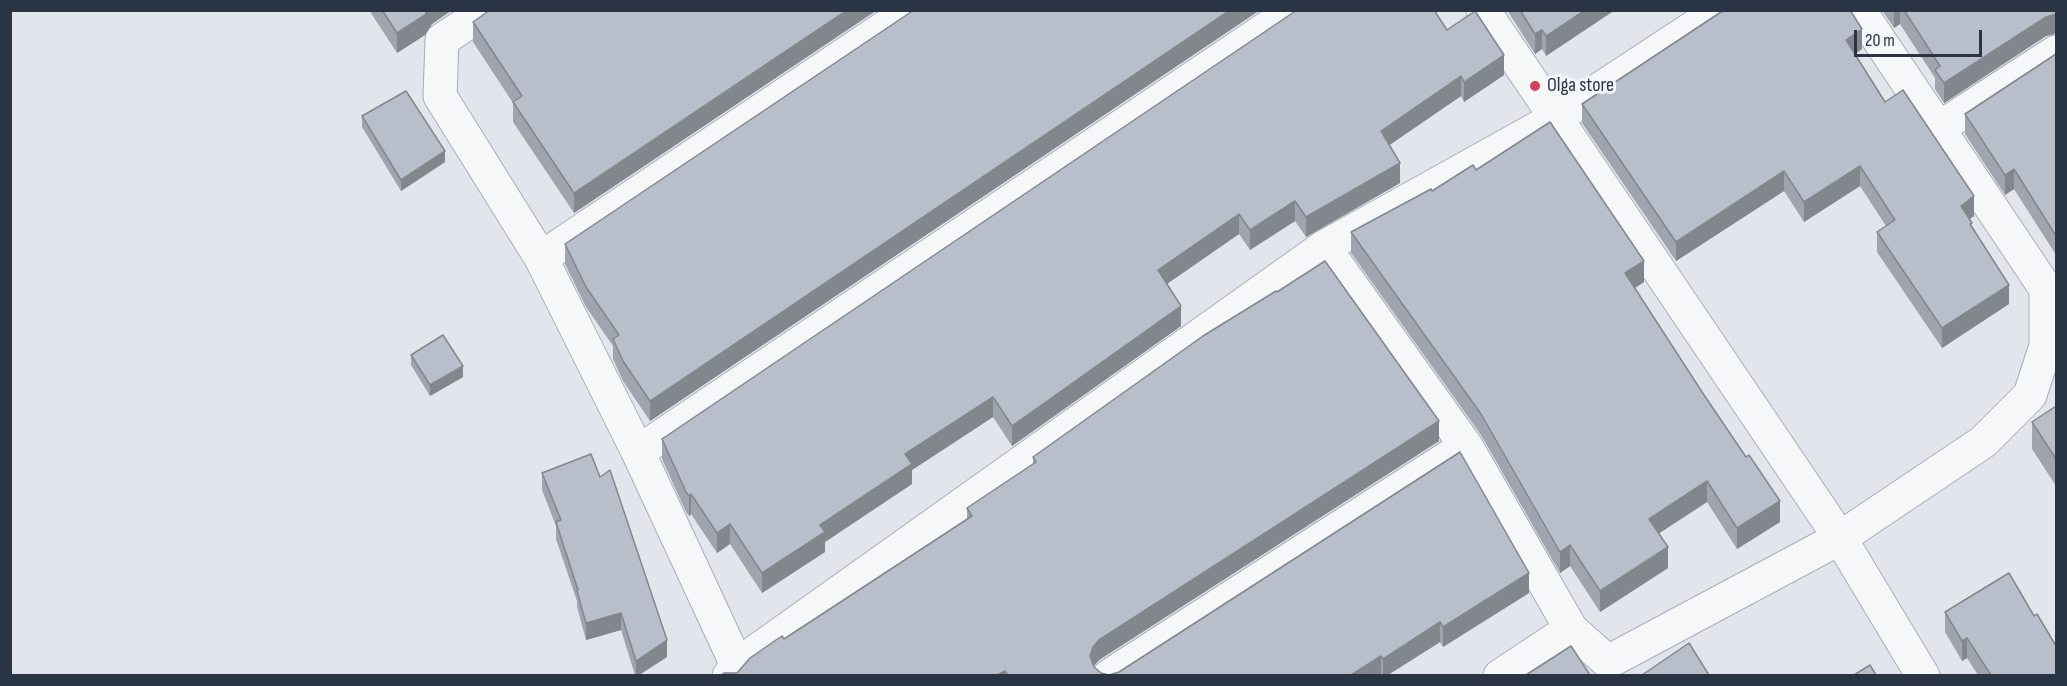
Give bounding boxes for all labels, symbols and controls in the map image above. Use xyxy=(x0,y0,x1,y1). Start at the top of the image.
scale bar xyxy=(1857,18,1984,56)
text: 20 m xyxy=(1865,30,1895,51)
place label: Olga store xyxy=(1547,74,1614,98)
marker: Olga store xyxy=(1528,79,1542,93)

